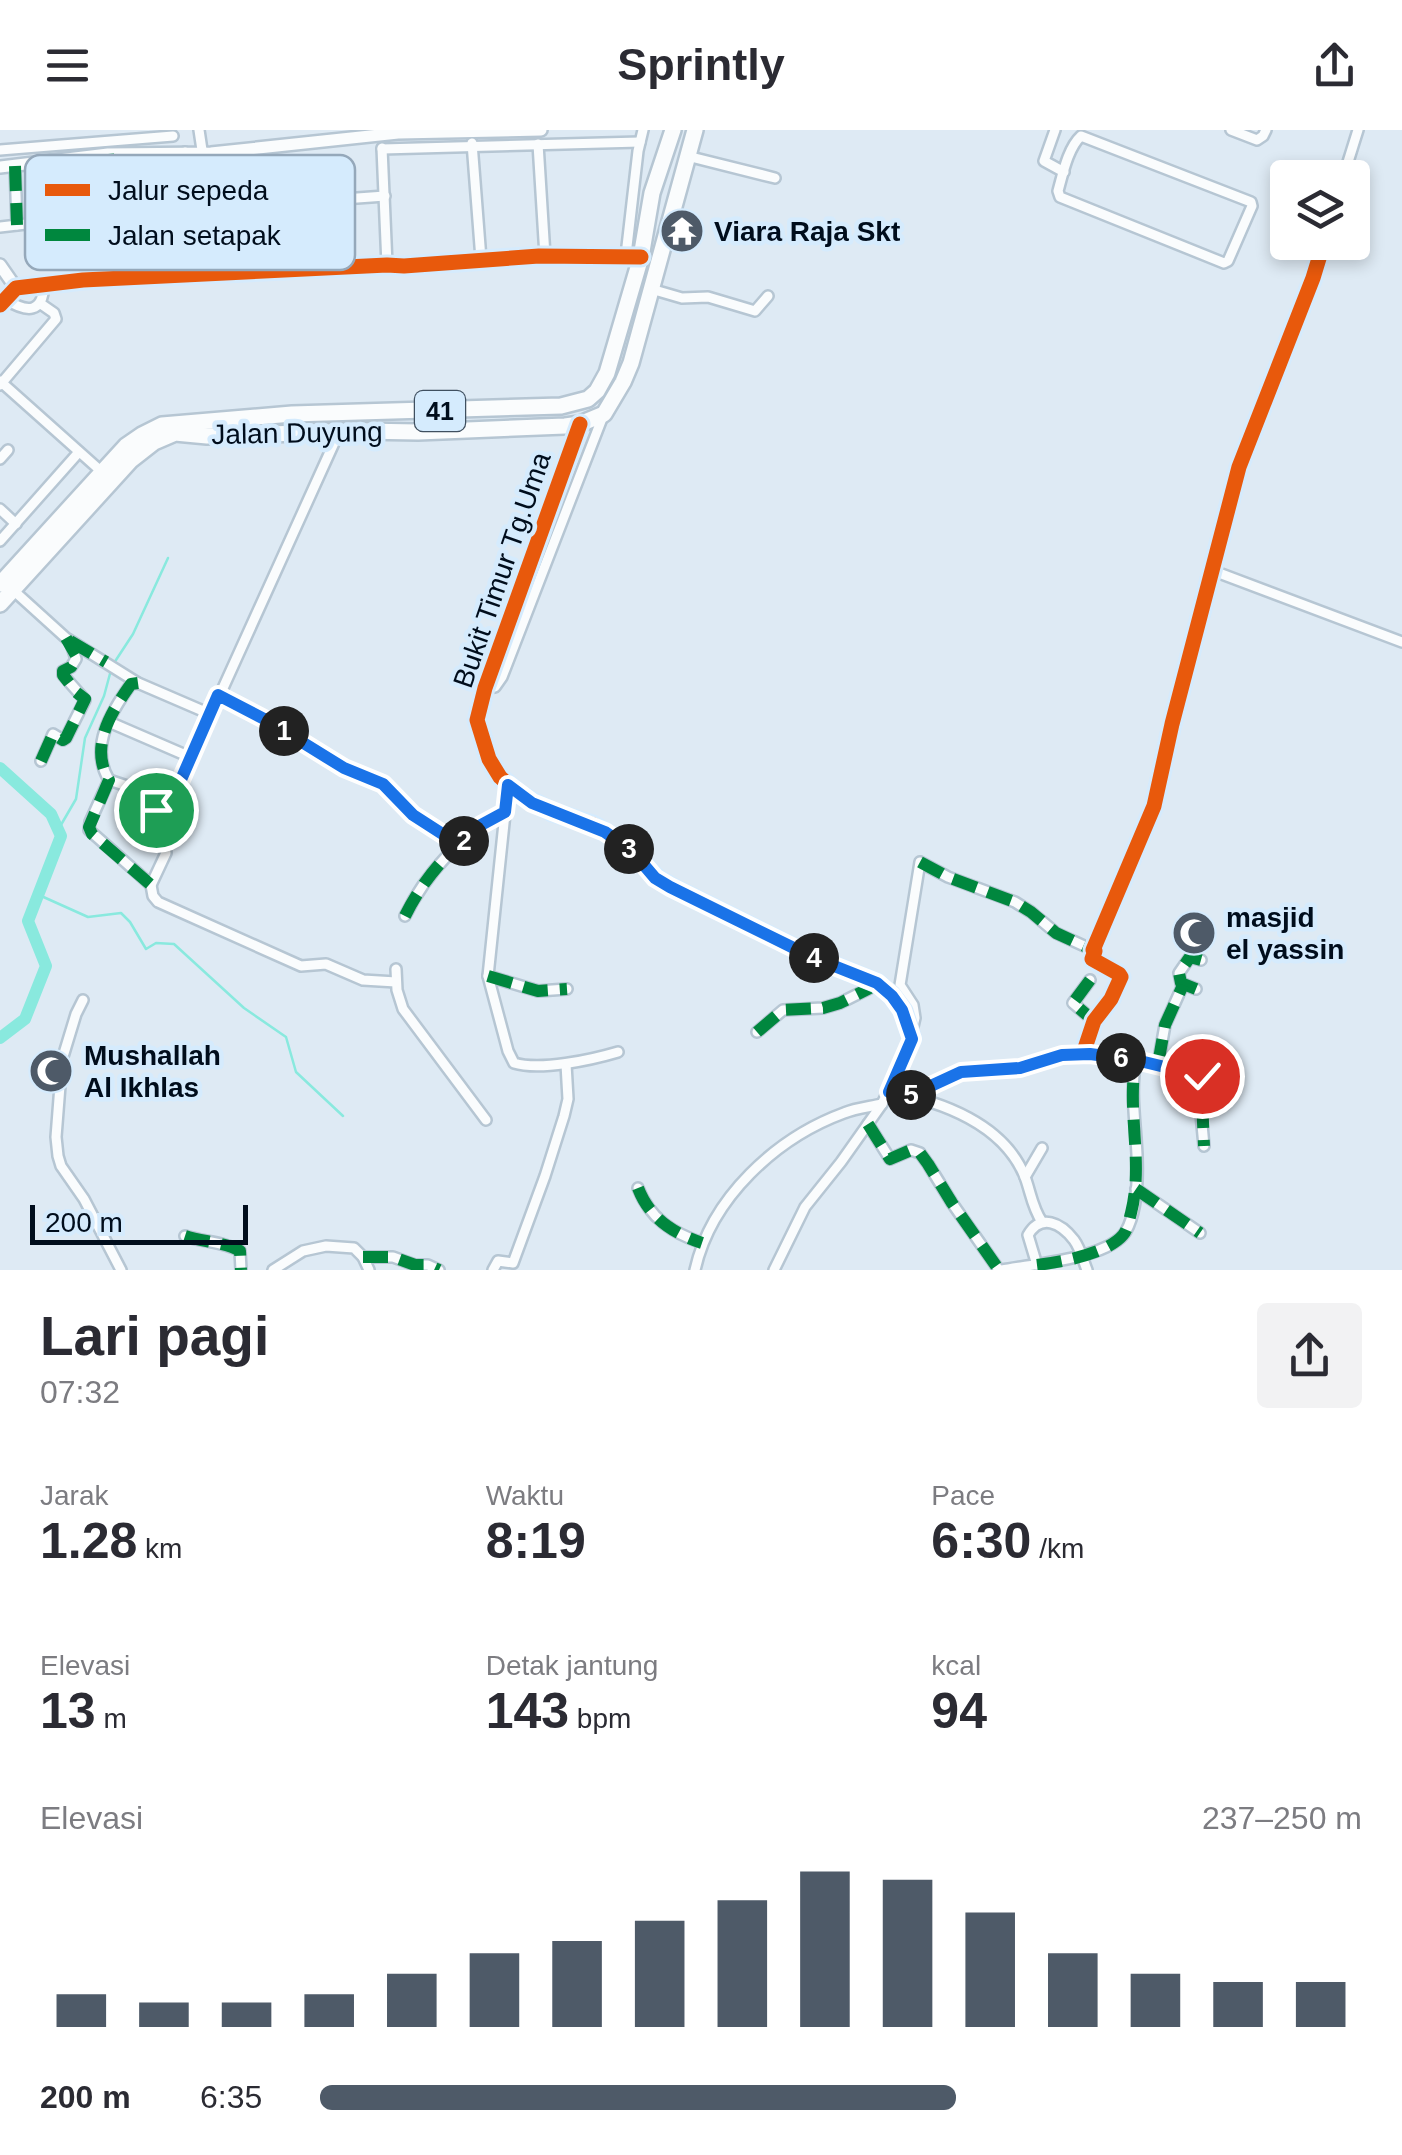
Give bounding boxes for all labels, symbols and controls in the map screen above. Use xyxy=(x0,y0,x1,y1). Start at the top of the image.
icon: menu xyxy=(40,38,95,93)
icon: share xyxy=(1307,38,1362,93)
text: Sprintly xyxy=(617,39,785,90)
legend xyxy=(25,155,355,270)
map controls xyxy=(1270,160,1370,260)
button: layers xyxy=(1270,160,1370,260)
text: Jalur sepeda xyxy=(108,175,269,206)
temple icon: Viara Raja Skt xyxy=(659,208,705,254)
place label: Viara Raja Skt xyxy=(714,216,900,247)
text: Jalan setapak xyxy=(108,220,282,251)
road number: 41 xyxy=(415,391,465,431)
street label: Jalan Duyung xyxy=(211,416,383,450)
street label: Bukit Timur Tg.Uma xyxy=(447,448,557,692)
pin: 1 xyxy=(259,706,309,756)
text: 1 xyxy=(276,715,292,746)
pin xyxy=(114,768,199,853)
icon: arrive xyxy=(129,783,184,838)
pin: 2 xyxy=(439,816,489,866)
pin: 3 xyxy=(604,824,654,874)
text: 2 xyxy=(456,825,472,856)
text: 3 xyxy=(621,833,637,864)
place label: masjid el yassin xyxy=(1226,902,1344,965)
mosque icon: masjid el yassin xyxy=(1171,910,1217,956)
pin: 4 xyxy=(789,933,839,983)
text: 4 xyxy=(806,942,822,973)
pin: 6 xyxy=(1096,1033,1146,1083)
pin xyxy=(1160,1034,1245,1119)
place label: Mushallah Al Ikhlas xyxy=(84,1040,221,1103)
text: 6 xyxy=(1113,1042,1129,1073)
mosque icon: Mushallah Al Ikhlas xyxy=(28,1048,74,1094)
icon: check xyxy=(1175,1049,1230,1104)
pin: 5 xyxy=(886,1070,936,1120)
text: 5 xyxy=(903,1079,919,1110)
scale bar xyxy=(30,1200,248,1244)
text: 200 m xyxy=(45,1207,123,1238)
button: share xyxy=(1257,1303,1362,1408)
text: Lari pagi xyxy=(40,1305,269,1367)
text: 07:32 xyxy=(40,1374,120,1410)
text: Jarak xyxy=(40,1480,108,1511)
text: Waktu xyxy=(486,1480,564,1511)
text: Pace xyxy=(931,1480,995,1511)
text: 1.28 xyxy=(40,1513,137,1569)
text: 8:19 xyxy=(486,1513,586,1569)
text: 6:30 xyxy=(931,1513,1031,1569)
text: km xyxy=(137,1533,182,1564)
text: /km xyxy=(1031,1533,1084,1564)
text: Elevasi xyxy=(40,1650,130,1681)
text: Detak jantung xyxy=(486,1650,658,1681)
text: kcal xyxy=(931,1650,981,1681)
text: 13 xyxy=(40,1683,96,1739)
text: 143 xyxy=(486,1683,569,1739)
text: 94 xyxy=(931,1683,987,1739)
text: m xyxy=(96,1703,127,1734)
text: bpm xyxy=(569,1703,631,1734)
text: Elevasi xyxy=(40,1800,143,1836)
text: 237–250 m xyxy=(1202,1800,1362,1836)
text: 200 m xyxy=(40,2079,131,2115)
text: 6:35 xyxy=(200,2079,262,2115)

